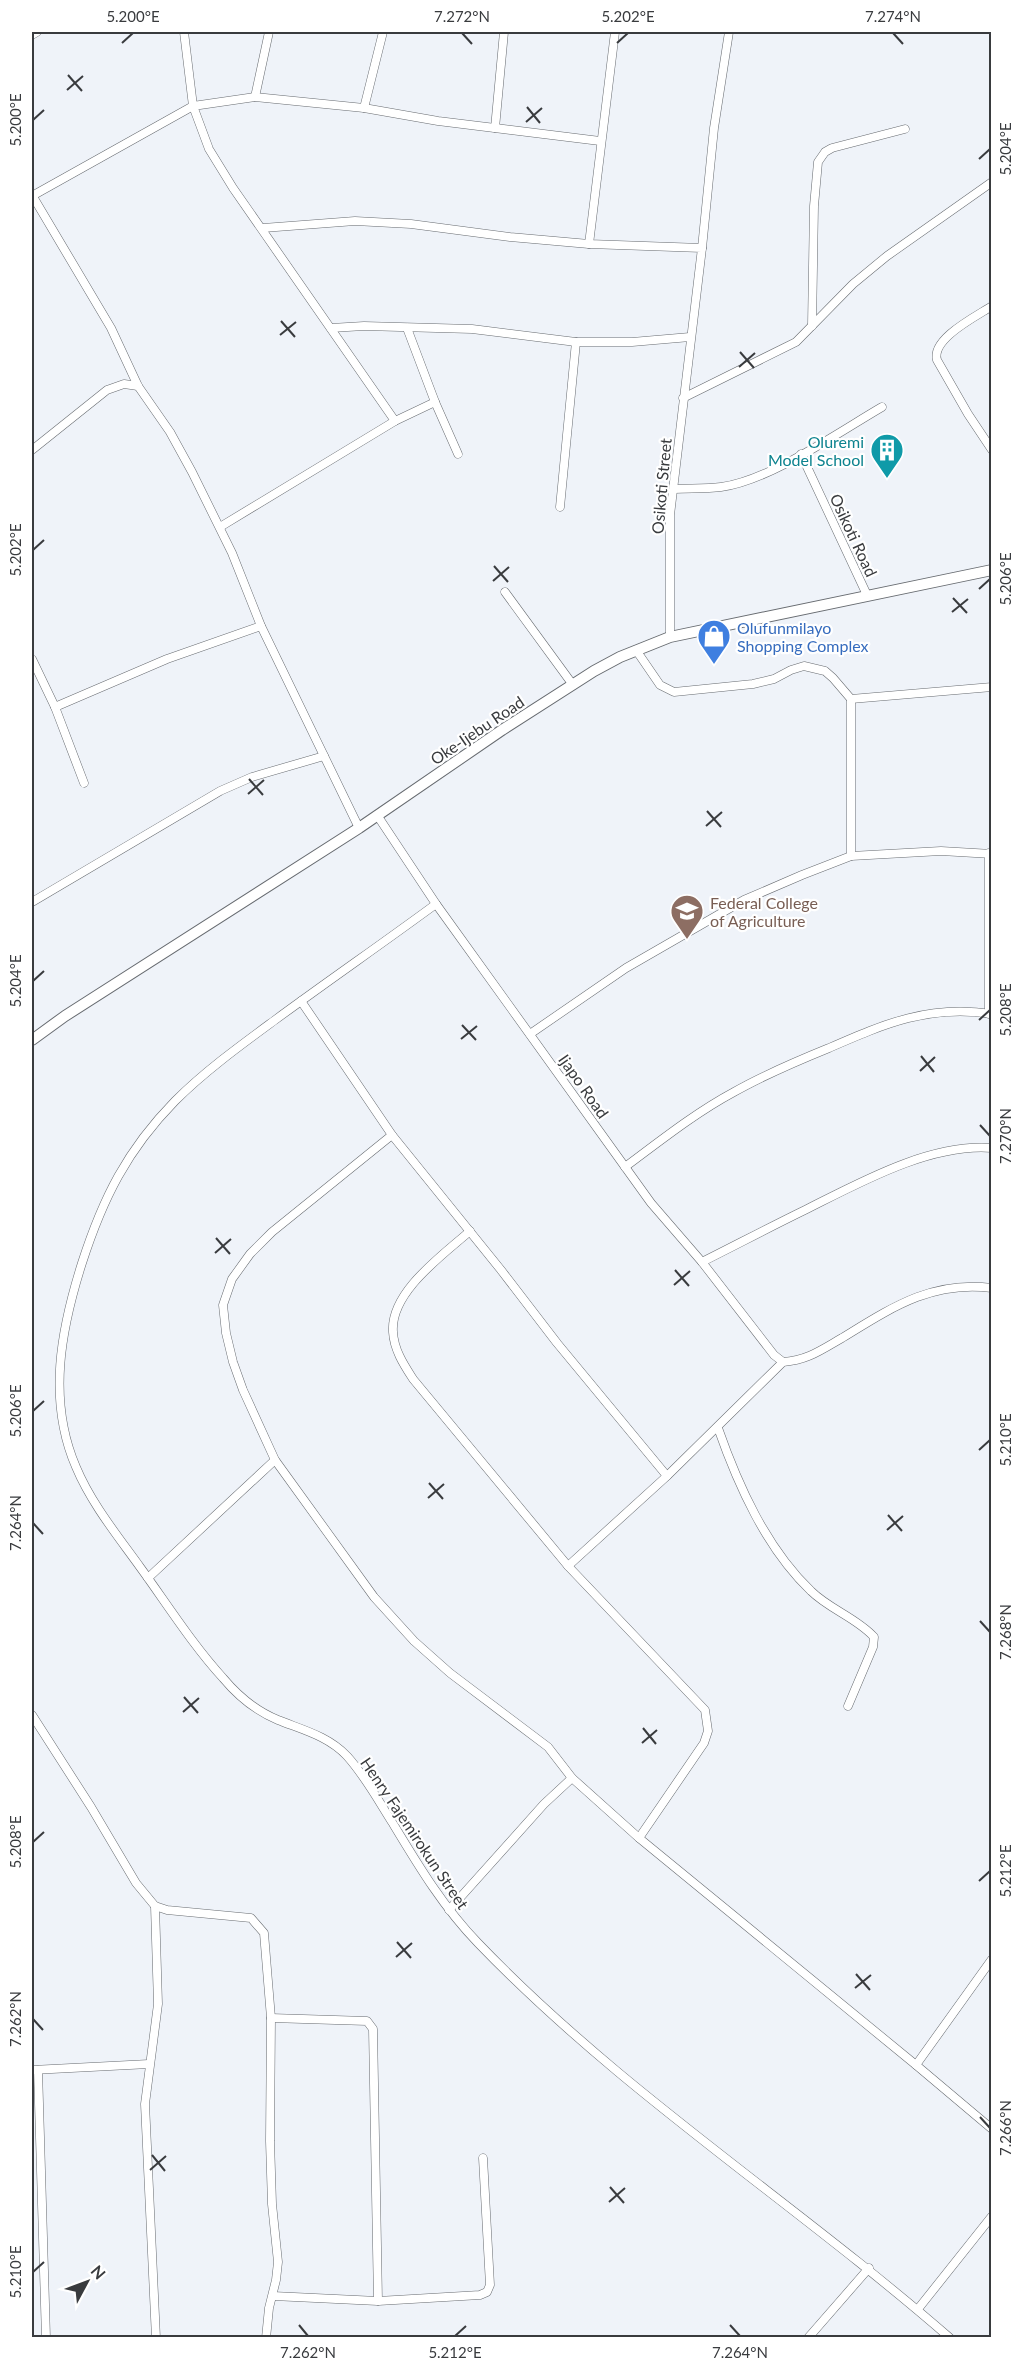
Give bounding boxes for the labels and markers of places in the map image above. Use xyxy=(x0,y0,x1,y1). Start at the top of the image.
place label: Oluremi Model School xyxy=(768,432,864,469)
building icon: Oluremi Model School xyxy=(869,432,905,479)
shop icon: Olufunmilayo Shopping Complex xyxy=(696,618,732,665)
place label: Olufunmilayo Shopping Complex xyxy=(737,618,869,655)
school or university icon: Federal College of Agriculture xyxy=(669,893,705,940)
place label: Federal College of Agriculture xyxy=(710,893,818,930)

